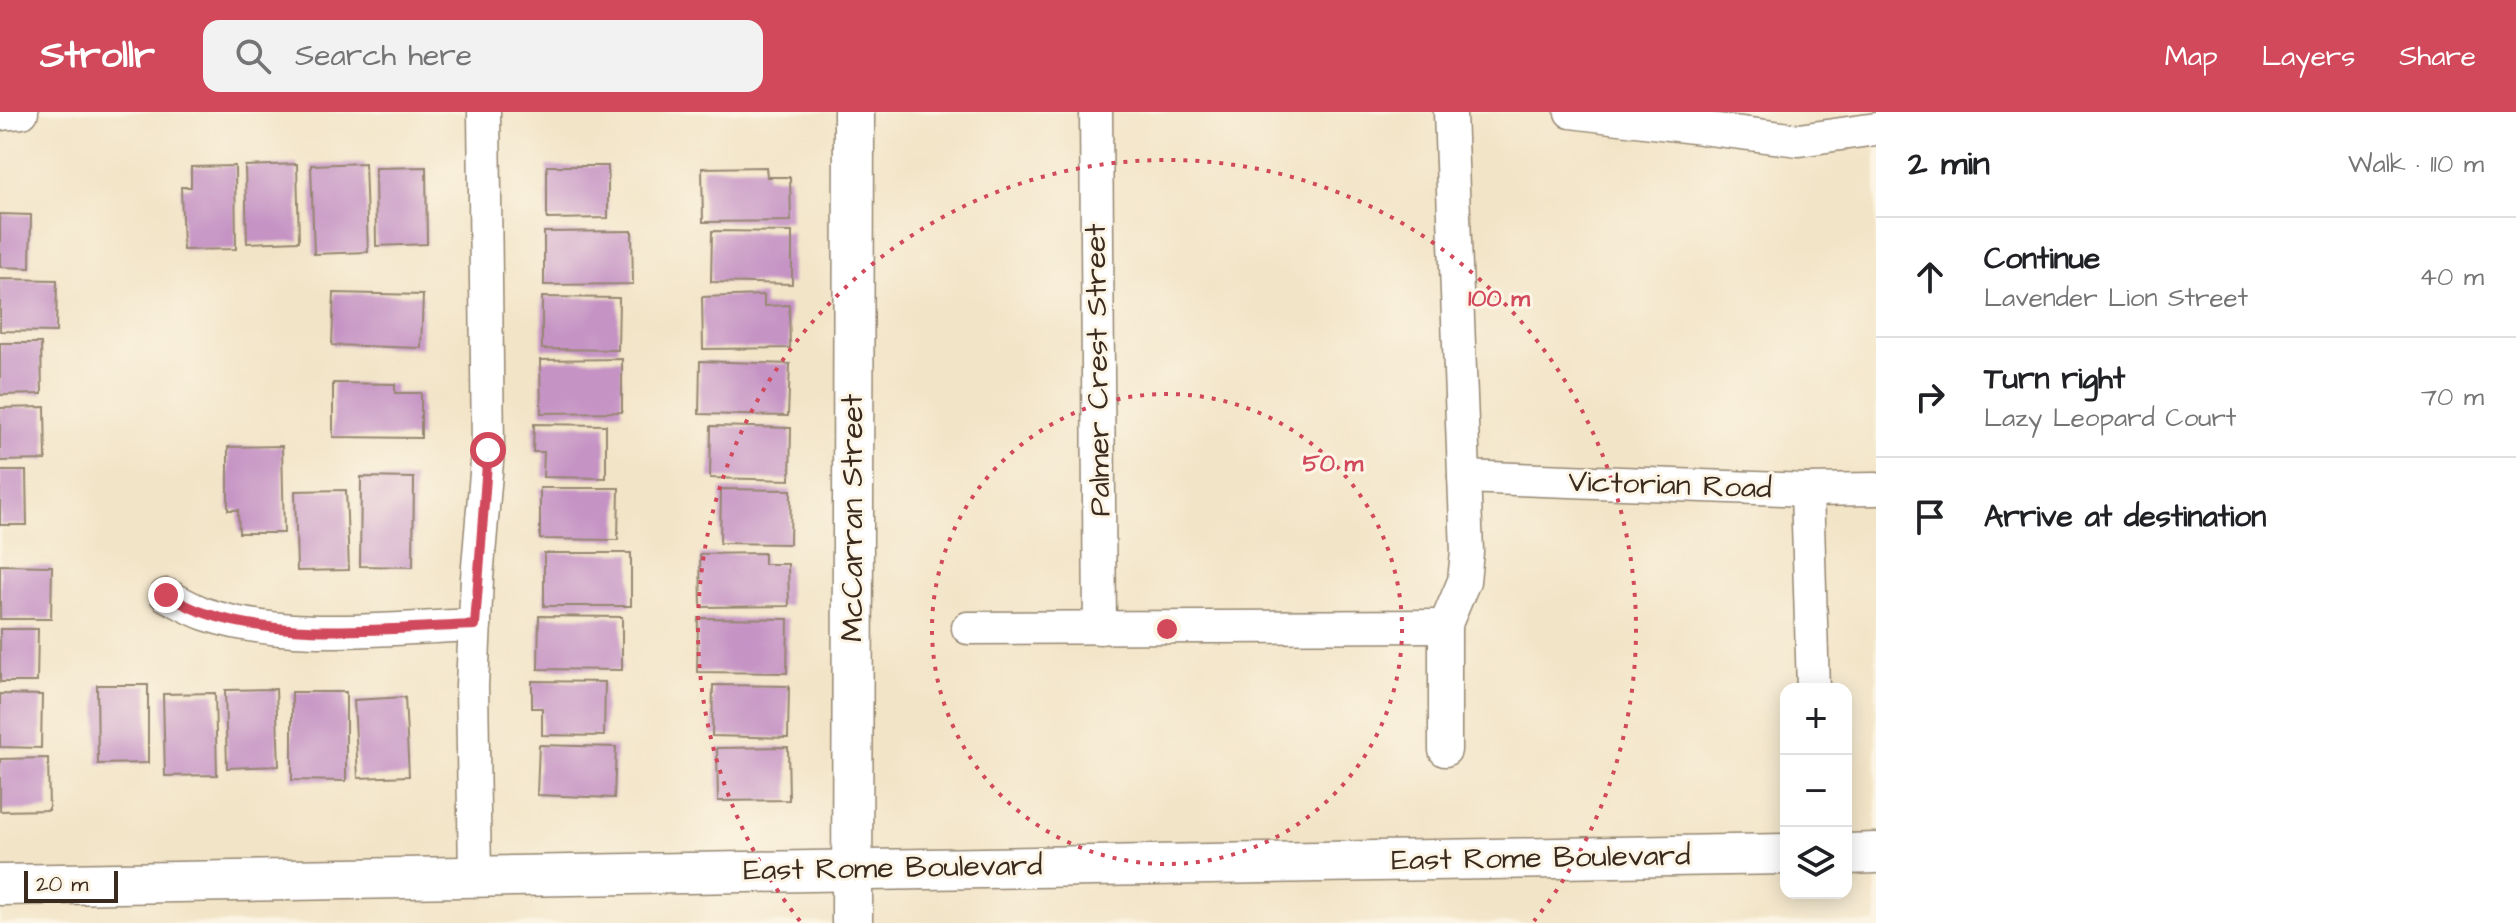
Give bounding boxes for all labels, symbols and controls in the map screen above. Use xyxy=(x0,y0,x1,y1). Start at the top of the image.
search box xyxy=(203,20,763,92)
text: Strollr xyxy=(40,30,155,82)
icon: search xyxy=(231,34,275,78)
text: Search here xyxy=(295,35,472,77)
text: Map xyxy=(2165,37,2218,76)
text: Layers xyxy=(2262,37,2355,76)
text: Share xyxy=(2399,37,2476,76)
text: 2 min xyxy=(1908,140,1990,188)
text: Walk · 110 m xyxy=(2348,146,2484,182)
street label: Palmer Crest Street xyxy=(1074,223,1122,517)
text: Continue xyxy=(1984,238,2100,280)
icon: ahead xyxy=(1908,255,1952,299)
text: 40 m xyxy=(2419,259,2484,295)
text: Lavender Lion Street xyxy=(1984,280,2248,316)
text: 100 m xyxy=(1468,282,1530,316)
text: Turn right xyxy=(1984,358,2125,400)
icon: right xyxy=(1908,375,1952,419)
text: 70 m xyxy=(2421,379,2484,415)
street label: McCarran Street xyxy=(832,394,874,642)
text: Lazy Leopard Court xyxy=(1984,400,2236,436)
route start xyxy=(470,432,506,468)
text: 50 m xyxy=(1303,447,1364,481)
street label: Victorian Road xyxy=(1568,460,1772,510)
icon: arrive xyxy=(1908,495,1952,539)
text: Arrive at destination xyxy=(1984,496,2266,538)
route end xyxy=(148,577,184,613)
centre of rings xyxy=(1153,615,1181,643)
map controls xyxy=(1780,683,1852,899)
button: + xyxy=(1780,683,1852,755)
button: − xyxy=(1780,755,1852,827)
button: layers xyxy=(1780,827,1852,899)
street label: East Rome Boulevard xyxy=(1391,834,1691,882)
street label: East Rome Boulevard xyxy=(743,844,1043,892)
scale bar xyxy=(24,867,118,903)
text: 20 m xyxy=(36,869,88,900)

